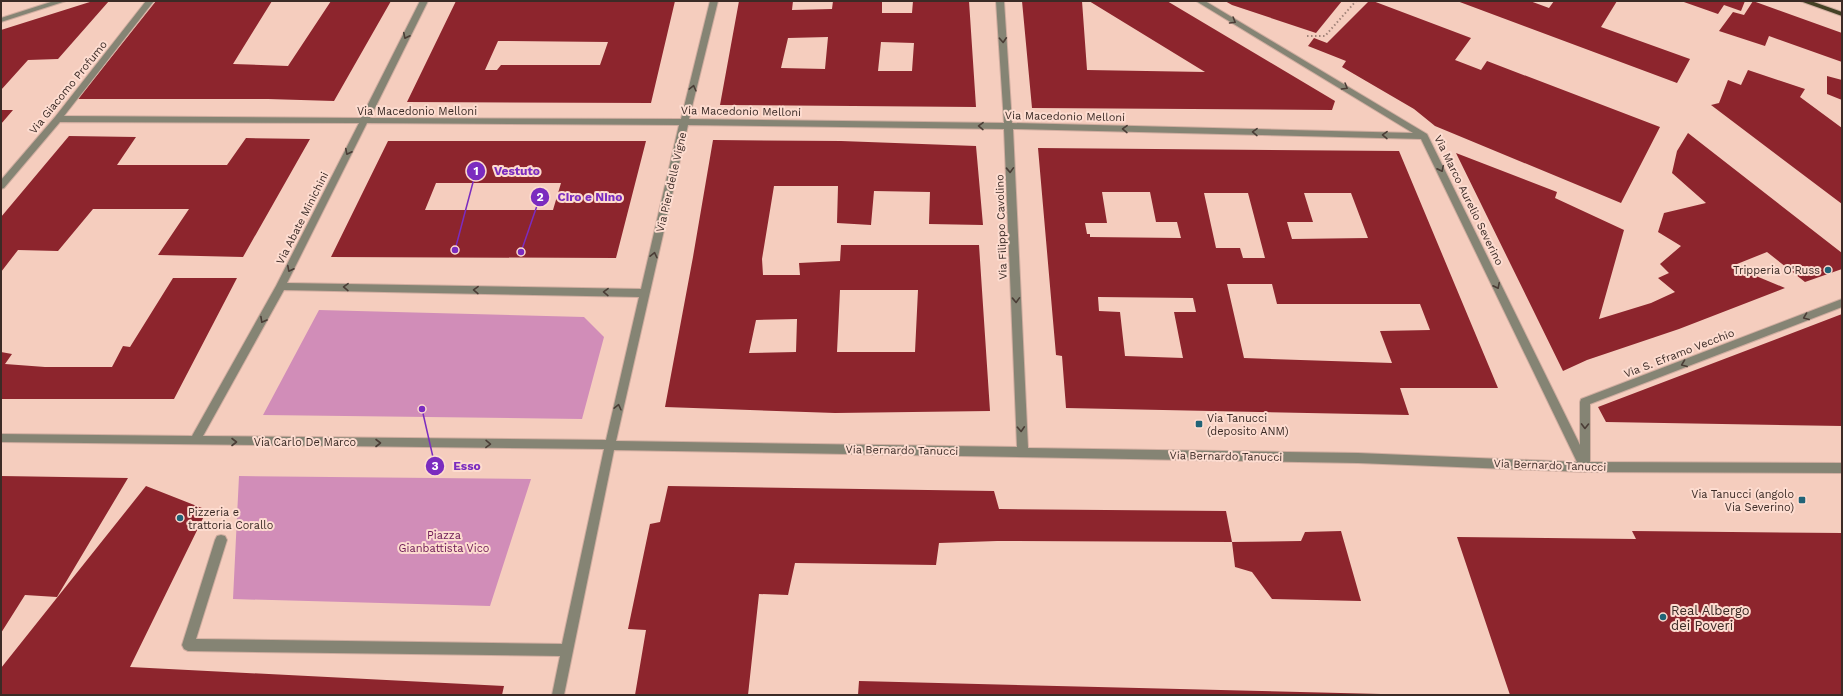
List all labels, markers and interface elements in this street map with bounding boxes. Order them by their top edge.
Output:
one-way arrow [1229,16,1236,23]
one-way arrow [403,32,411,39]
one-way arrow [998,37,1007,43]
street label: Via Giacomo Profumo [27,38,110,137]
one-way arrow [1341,83,1348,90]
one-way arrow [688,85,697,92]
street label: Via Macedonio Melloni [681,104,801,119]
street label: Via Macedonio Melloni [357,105,477,118]
street label: Via Macedonio Melloni [1005,109,1125,124]
one-way arrow [978,122,984,130]
one-way arrow [1122,124,1128,133]
one-way arrow [1252,128,1258,136]
street label: Via Pier delle Vigne [654,131,689,234]
one-way arrow [1382,131,1388,139]
street label: Via Marco Aurelio Severino [1431,133,1506,267]
one-way arrow [345,148,353,156]
callout: Vestuto [466,159,548,183]
text: 1 [473,164,479,178]
text: Vestuto [494,164,540,178]
one-way arrow [1436,165,1443,172]
one-way arrow [1006,167,1015,173]
street label: Via Abate Minichini [274,170,331,267]
street label: Via Filippo Cavolino [993,174,1010,280]
callout: Ciro e Nino [530,185,631,209]
text: 2 [536,190,544,204]
text: Ciro e Nino [558,190,622,204]
one-way arrow [649,252,657,258]
one-way arrow [287,264,295,272]
place label: Tripperia O'Russ [1733,264,1820,277]
marker: Tripperia O'Russ [1823,265,1833,275]
one-way arrow [1492,282,1500,289]
one-way arrow [343,283,349,291]
one-way arrow [473,286,479,294]
one-way arrow [603,288,609,297]
one-way arrow [1012,297,1020,303]
one-way arrow [1802,313,1809,321]
one-way arrow [260,316,267,323]
street label: Via S. Eframo Vecchio [1622,326,1736,381]
one-way arrow [1681,359,1688,367]
one-way arrow [614,404,622,411]
place label: Via Tanucci (deposito ANM) [1207,412,1289,438]
marker: Via Tanucci (deposito ANM) [1194,419,1204,429]
one-way arrow [1581,423,1589,429]
one-way arrow [1017,426,1026,432]
street label: Via Carlo De Marco [254,436,356,449]
one-way arrow [231,437,237,446]
one-way arrow [375,439,381,447]
one-way arrow [485,440,491,448]
street label: Via Bernardo Tanucci [846,443,959,458]
street label: Via Bernardo Tanucci [1170,449,1283,464]
callout: Esso [425,454,488,478]
street label: Via Bernardo Tanucci [1493,457,1607,474]
text: 3 [431,459,439,473]
text: Esso [453,459,481,473]
place label: Via Tanucci (angolo Via Severino) [1691,488,1794,514]
marker: Via Tanucci (angolo Via Severino) [1797,495,1807,505]
place label: Pizzeria e trattoria Corallo [188,506,273,532]
marker: Pizzeria e trattoria Corallo [175,513,185,523]
park label: Piazza Gianbattista Vico [399,529,489,555]
place label: Real Albergo dei Poveri [1671,603,1750,633]
marker: Real Albergo dei Poveri [1658,612,1668,622]

